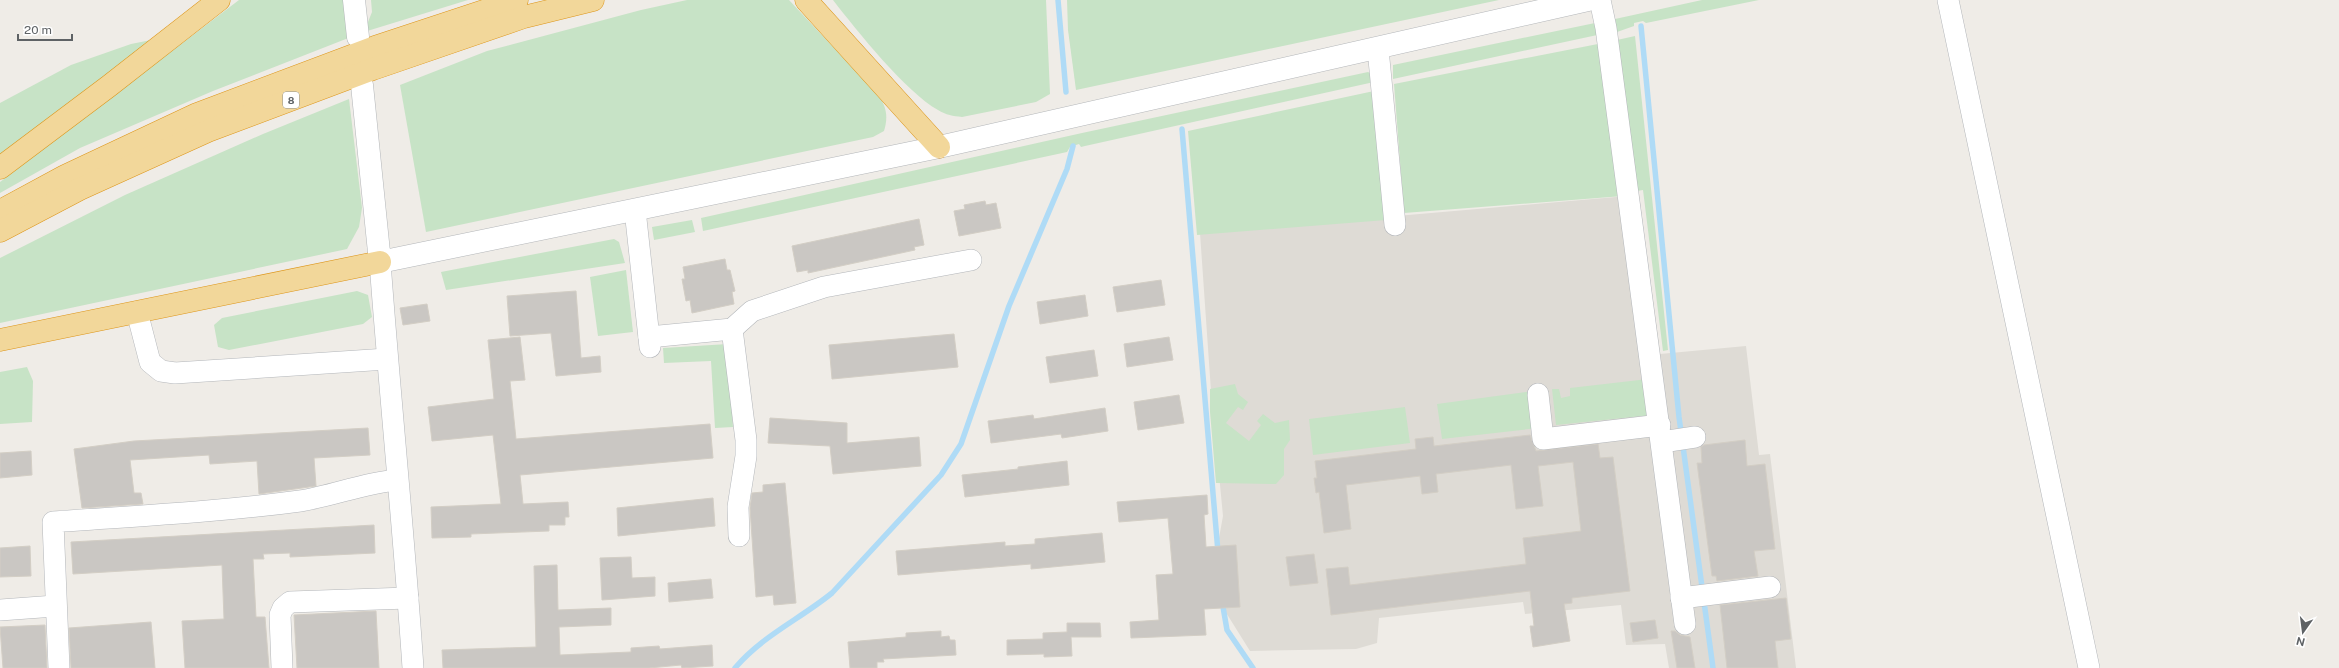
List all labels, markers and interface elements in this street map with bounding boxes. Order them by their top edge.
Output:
scale bar [18,16,72,42]
text: 20 m [24,23,52,37]
road number: 8 [283,92,299,108]
north arrow [2283,612,2323,652]
text: N [2295,635,2306,649]

